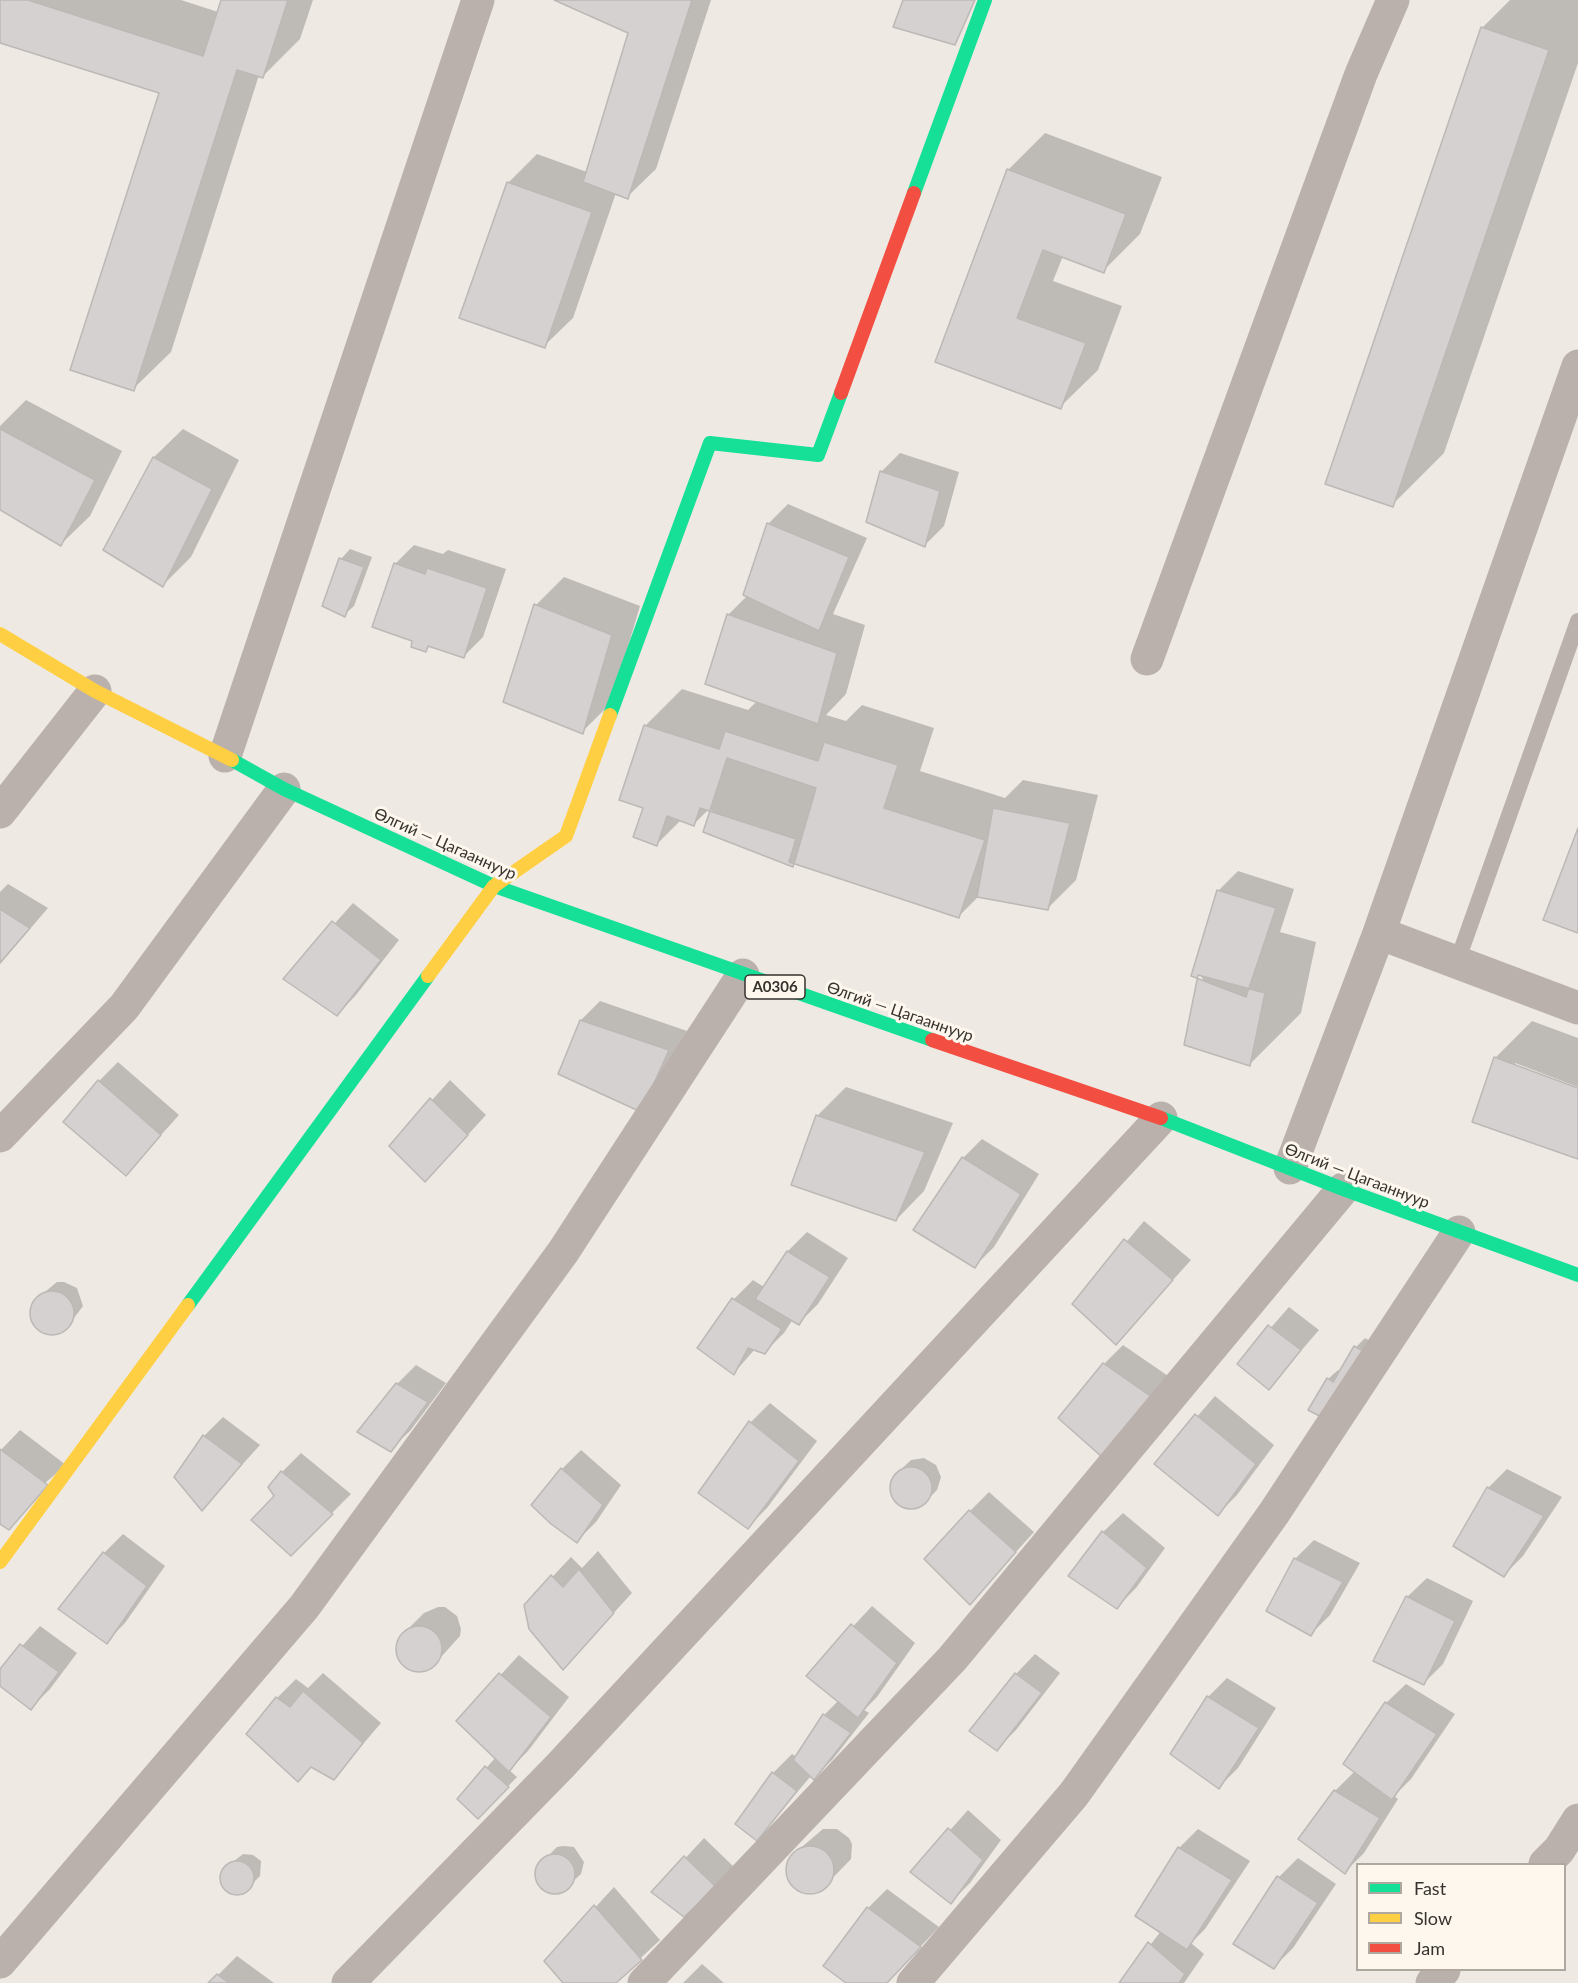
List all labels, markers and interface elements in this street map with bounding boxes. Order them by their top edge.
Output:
street label: Өлгий — Цагааннуур [371,804,519,884]
road number: A0306 [745,975,805,999]
street label: Өлгий — Цагааннуур [824,978,976,1046]
street label: Өлгий — Цагааннуур [1282,1140,1432,1212]
legend [1356,1863,1566,1971]
text: Fast [1414,1877,1446,1899]
text: Slow [1414,1907,1452,1929]
text: Jam [1414,1937,1445,1959]

